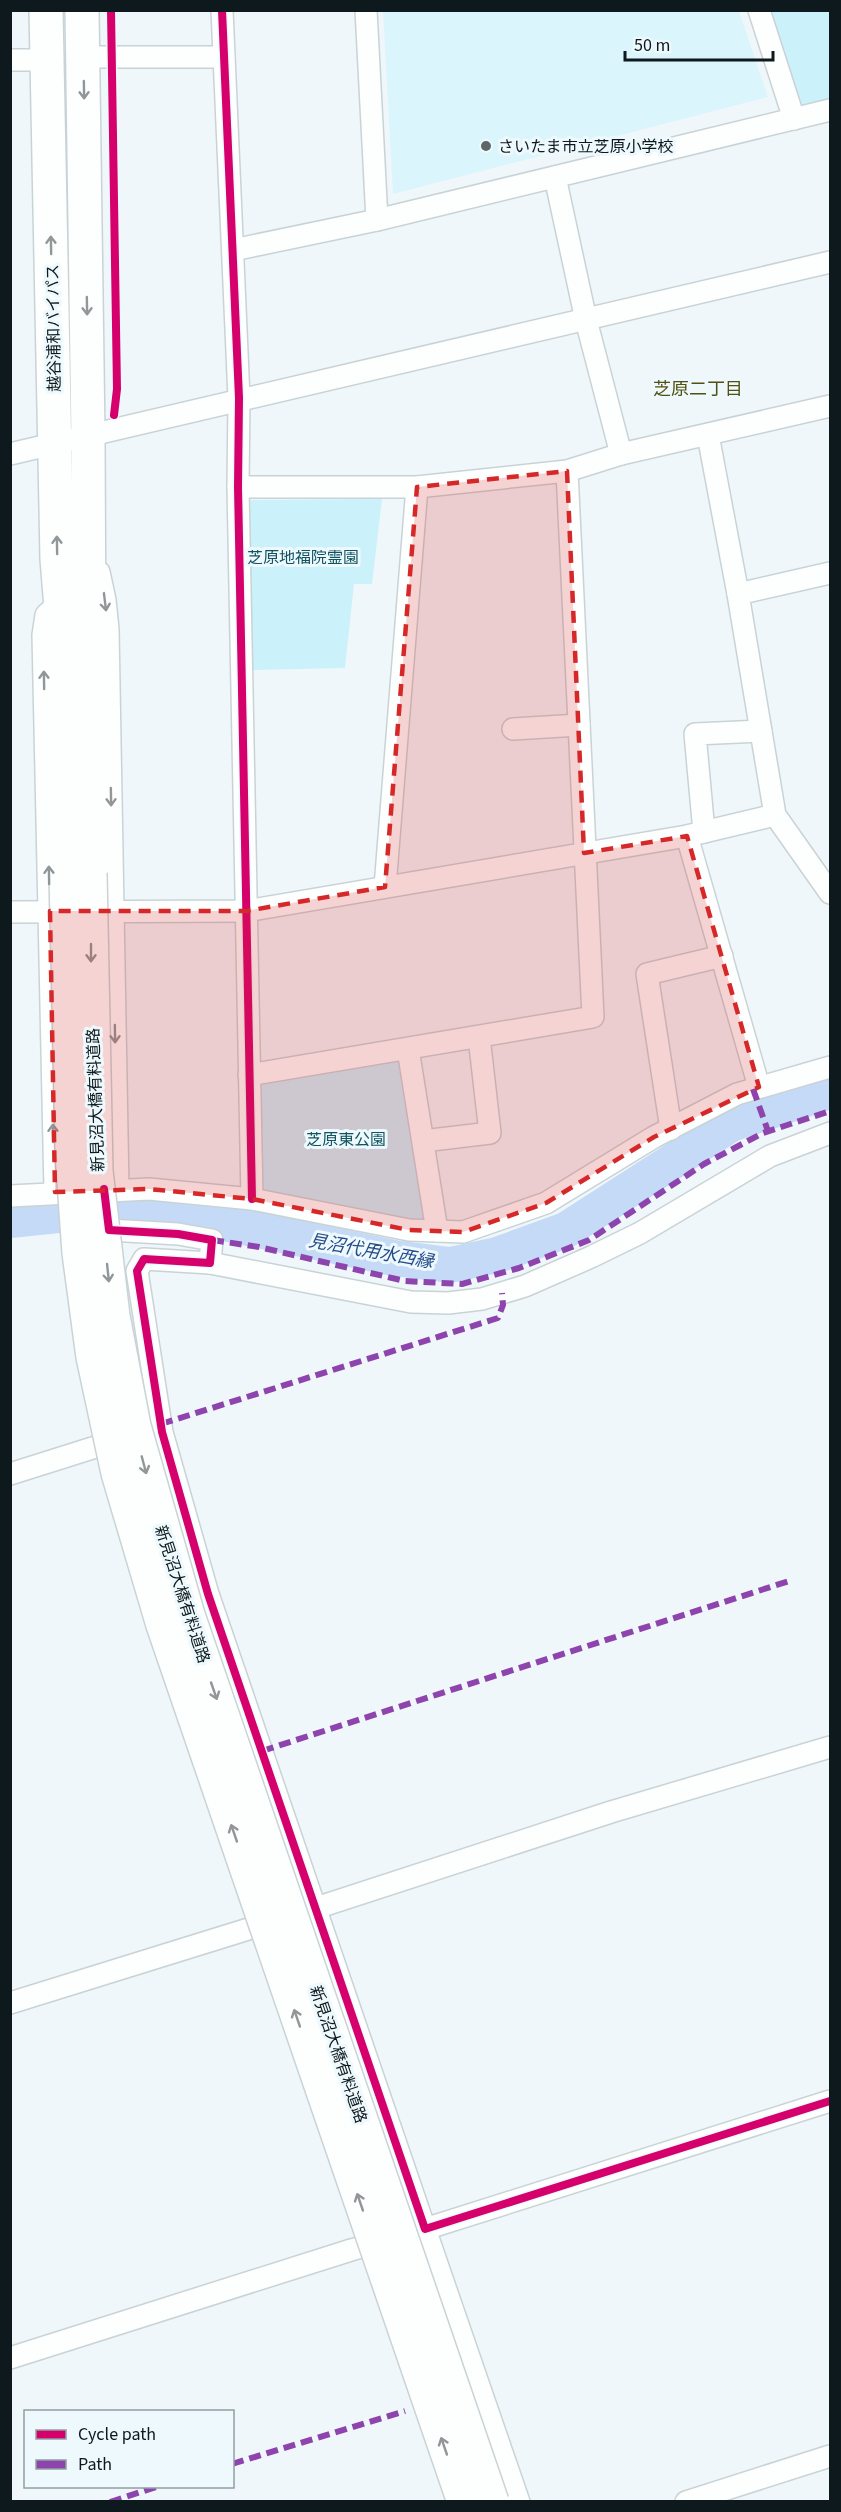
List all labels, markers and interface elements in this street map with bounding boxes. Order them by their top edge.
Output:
scale bar [625,24,774,62]
text: 50 m [634,33,670,58]
one-way arrow [78,79,90,99]
place label: さいたま市立芝原小学校 [498,136,674,158]
marker: さいたま市立芝原小学校 [479,139,493,153]
one-way arrow [45,236,57,256]
street label: 越谷浦和バイパス [42,264,66,392]
one-way arrow [81,295,93,315]
district label: 芝原二丁目 [653,377,743,402]
one-way arrow [51,536,62,556]
park label: 芝原地福院霊園 [247,547,359,569]
one-way arrow [100,592,111,612]
one-way arrow [38,671,49,691]
one-way arrow [105,787,117,807]
one-way arrow [43,866,55,886]
one-way arrow [85,942,97,962]
one-way arrow [109,1024,121,1044]
street label: 新見沼大橋有料道路 [82,1028,110,1172]
one-way arrow [48,1124,59,1144]
park label: 芝原東公園 [306,1129,386,1151]
water label: 見沼代用水西縁 [307,1228,437,1275]
one-way arrow [103,1263,114,1283]
one-way arrow [139,1455,151,1474]
street label: 新見沼大橋有料道路 [149,1522,215,1666]
one-way arrow [210,1681,221,1700]
one-way arrow [228,1824,239,1843]
street label: 新見沼大橋有料道路 [304,1983,372,2126]
one-way arrow [290,2009,301,2028]
one-way arrow [354,2193,365,2212]
legend [24,2410,234,2488]
text: Cycle path [78,2422,156,2447]
one-way arrow [438,2437,449,2456]
text: Path [78,2452,112,2477]

